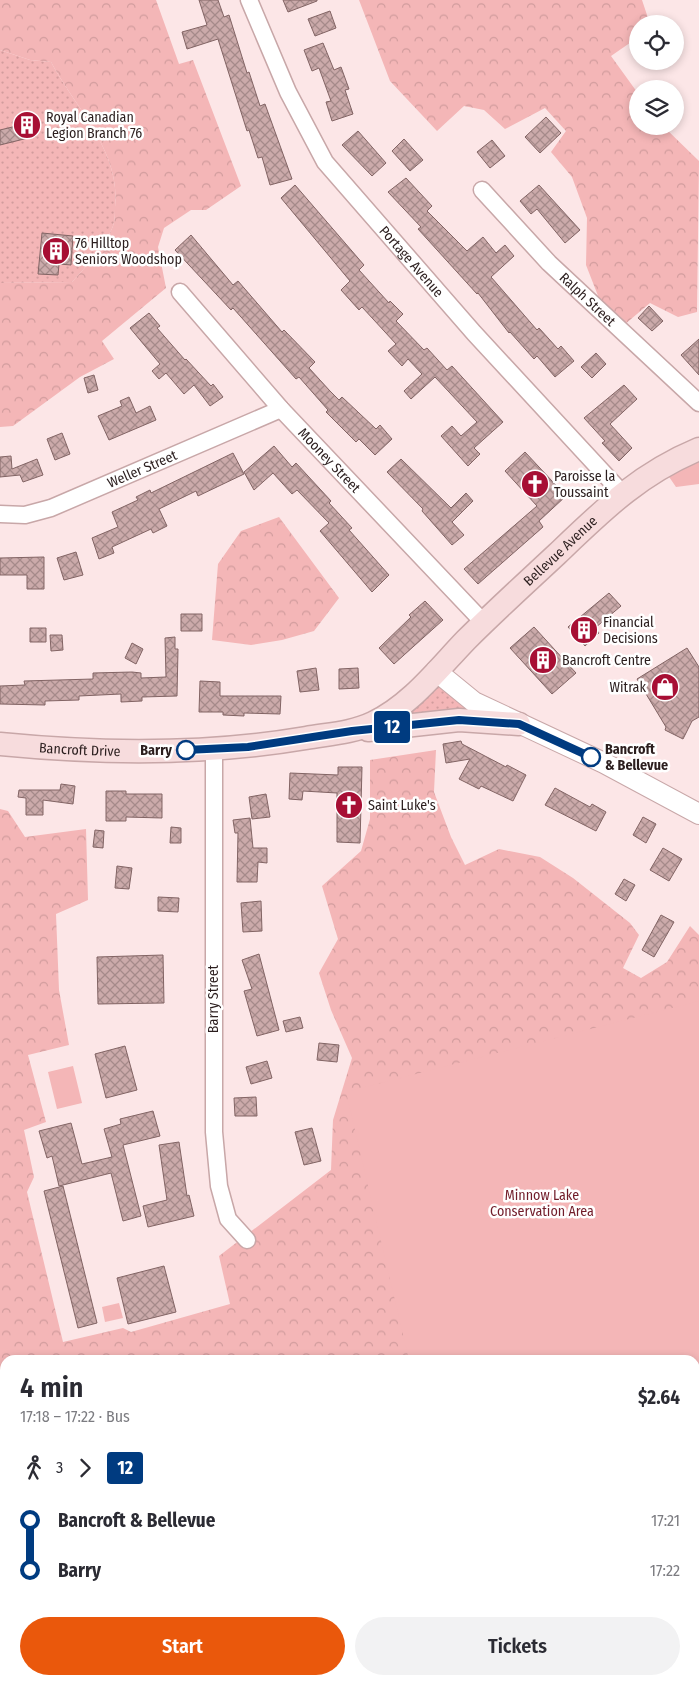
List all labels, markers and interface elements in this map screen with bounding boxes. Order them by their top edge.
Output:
map controls [629,15,684,135]
button: locate [629,15,684,70]
button: layers [629,80,684,135]
place label: Royal Canadian Legion Branch 76 [46,109,142,142]
building icon: Royal Canadian Legion Branch 76 [12,110,42,140]
street label: Portage Avenue [376,223,447,301]
place label: 76 Hilltop Seniors Woodshop [75,235,182,268]
building icon: 76 Hilltop Seniors Woodshop [41,236,71,266]
street label: Ralph Street [556,269,619,330]
street label: Mooney Street [294,424,364,497]
street label: Weller Street [105,447,180,492]
place label: Paroisse la Toussaint [554,468,615,501]
church icon: Paroisse la Toussaint [520,469,550,499]
street label: Bellevue Avenue [520,512,601,590]
place label: Financial Decisions [603,614,658,647]
building icon: Financial Decisions [569,615,599,645]
building icon: Bancroft Centre [528,645,558,675]
place label: Bancroft Centre [562,652,651,669]
shop icon: Witrak [650,672,680,702]
place label: Witrak [610,679,646,696]
line badge: 12 [370,711,414,743]
text: 12 [384,716,400,738]
street label: Bancroft Drive [38,739,121,760]
marker: Barry [176,740,196,760]
place label: Bancroft & Bellevue [605,741,668,774]
place label: Barry [140,742,172,759]
marker: Bancroft & Bellevue [581,747,601,767]
church icon: Saint Luke's [334,790,364,820]
place label: Saint Luke's [368,797,436,814]
street label: Barry Street [205,964,222,1033]
park label: Minnow Lake Conservation Area [490,1187,594,1220]
text: 4 min [20,1371,84,1404]
text: $2.64 [638,1386,680,1409]
text: 17:18 – 17:22 · Bus [20,1407,130,1426]
icon: walk [20,1454,48,1482]
icon: forward [71,1454,99,1482]
text: 12 [117,1457,133,1479]
text: 3 [56,1458,63,1477]
text: Bancroft & Bellevue [58,1509,215,1532]
text: 17:21 [651,1511,680,1530]
text: Barry [58,1559,101,1582]
text: 17:22 [650,1561,680,1580]
button: Start [20,1617,345,1675]
button: Tickets [355,1617,680,1675]

